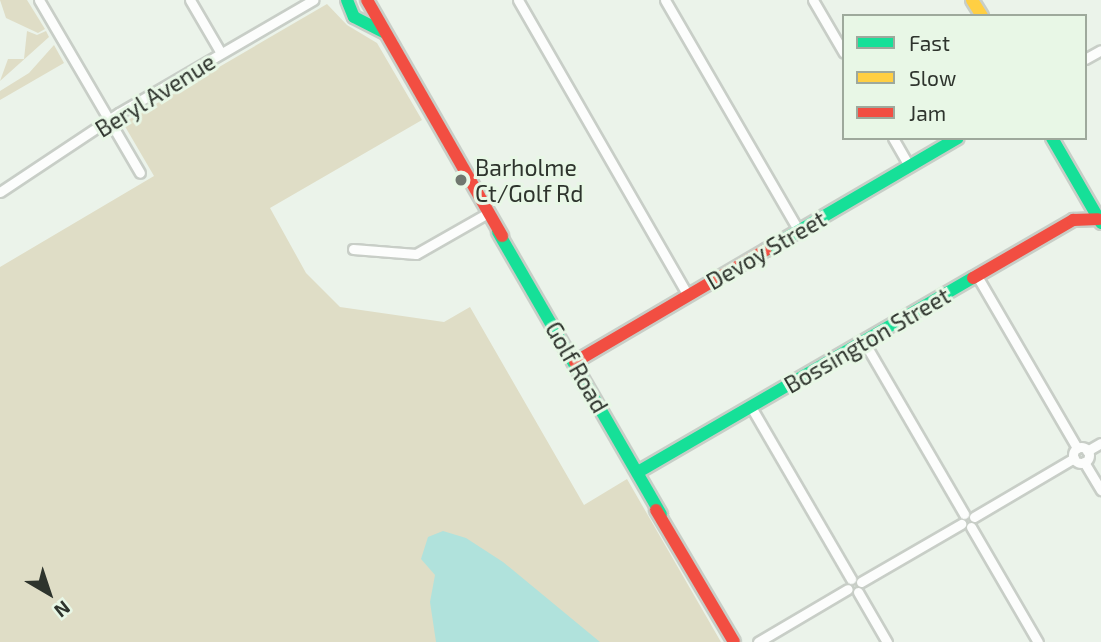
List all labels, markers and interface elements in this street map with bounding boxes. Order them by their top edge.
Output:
legend [842,14,1087,140]
text: Fast [909,30,950,55]
street label: Beryl Avenue [90,47,220,143]
text: Slow [909,65,956,90]
text: Jam [909,100,946,125]
place label: Barholme Ct/Golf Rd [475,153,584,207]
marker: Barholme Ct/Golf Rd [453,172,469,188]
street label: Devoy Street [701,205,831,295]
street label: Bossington Street [779,281,955,399]
street label: Golf Road [540,316,614,418]
north arrow [14,558,84,628]
text: N [50,596,75,623]

